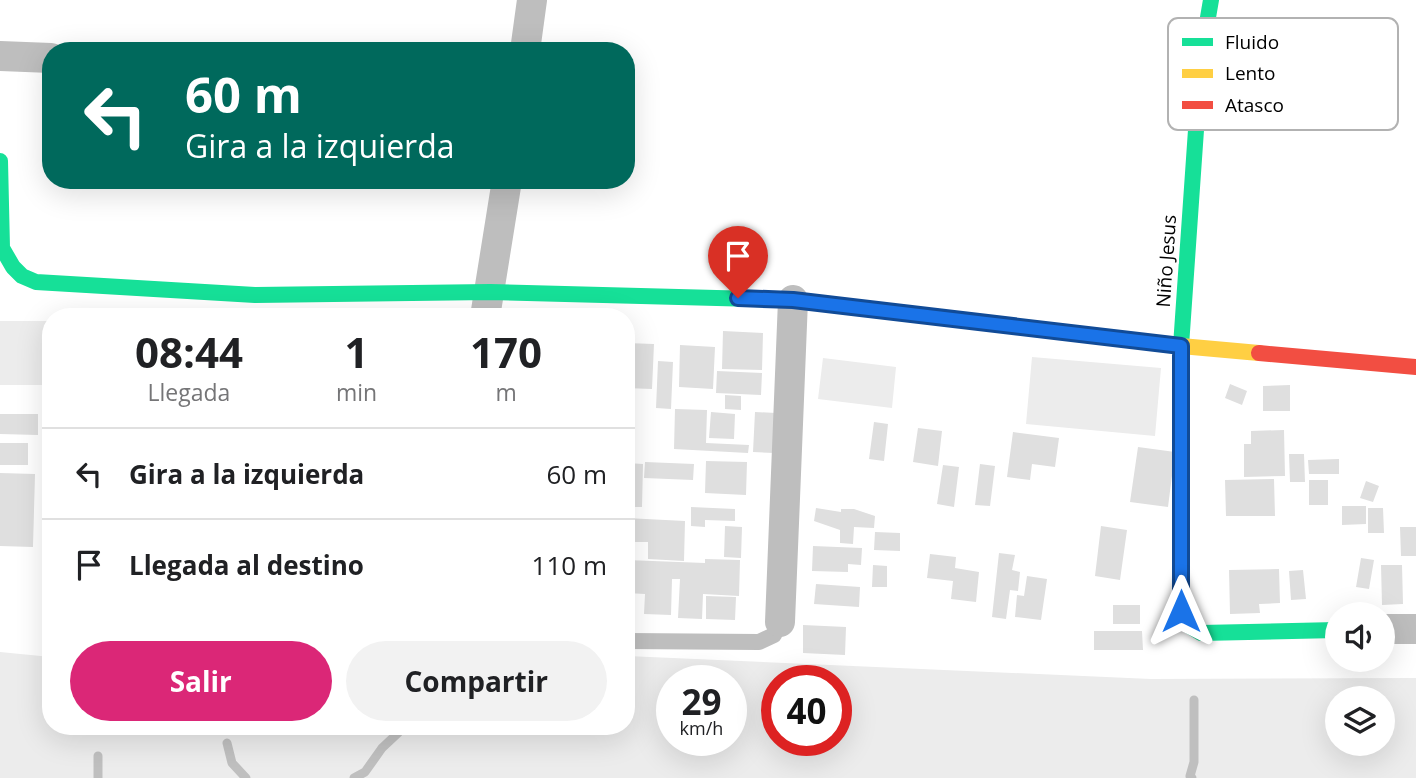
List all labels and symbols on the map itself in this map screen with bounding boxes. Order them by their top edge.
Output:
legend [1168,18,1398,130]
text: Fluido [1225,29,1279,55]
text: Lento [1225,60,1275,86]
text: Atasco [1225,92,1284,118]
street label: Niño Jesus [1150,214,1182,308]
pin [708,226,768,298]
position arrow [1144,574,1218,648]
speed limit sign: 40 [761,665,852,756]

